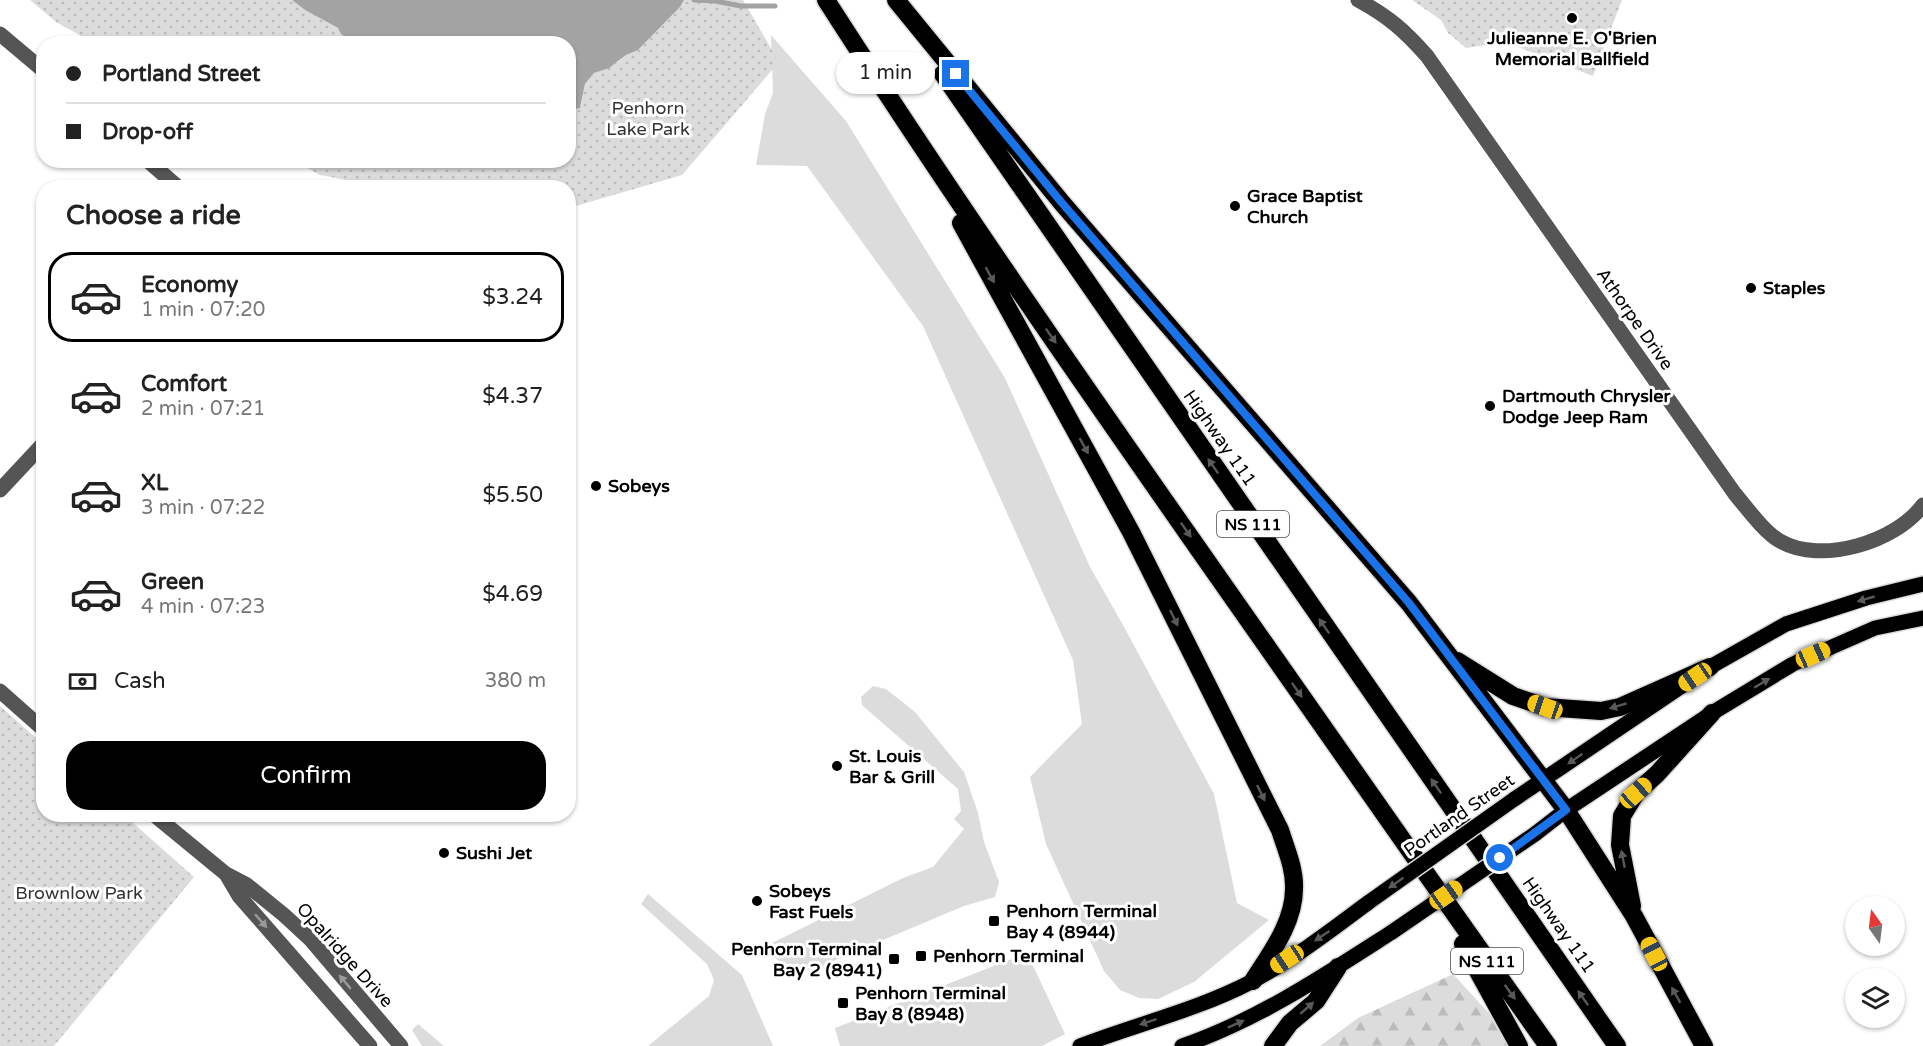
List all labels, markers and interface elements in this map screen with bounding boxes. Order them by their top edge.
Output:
marker: Julieanne E. O'Brien Memorial Ballfield [1565,11,1579,25]
place label: Julieanne E. O'Brien Memorial Ballfield [1486,27,1657,70]
callout: 1 min [836,53,935,95]
route end [942,60,969,87]
text: Portland Street [102,61,260,87]
text: 1 min [859,61,912,85]
park label: Penhorn Lake Park [606,97,690,140]
text: Drop-off [102,119,193,145]
place label: Grace Baptist Church [1247,185,1363,228]
text: Choose a ride [66,199,241,232]
marker: Grace Baptist Church [1228,199,1242,213]
street label: Athorpe Drive [1592,264,1678,374]
one-way arrow [985,267,995,284]
icon: car [69,270,123,324]
text: Economy [141,272,238,298]
place label: Staples [1763,277,1826,299]
marker: Staples [1744,281,1758,295]
text: $3.24 [482,284,543,310]
text: 1 min · 07:20 [141,298,265,322]
one-way arrow [1045,327,1057,343]
icon: car [69,369,123,423]
text: Comfort [141,371,227,397]
text: $4.37 [482,383,543,409]
place label: Dartmouth Chrysler Dodge Jeep Ram [1502,385,1672,428]
street label: Highway 111 [1179,386,1261,490]
text: 2 min · 07:21 [141,397,265,421]
marker: Dartmouth Chrysler Dodge Jeep Ram [1483,399,1497,413]
one-way arrow [1079,437,1089,454]
one-way arrow [1208,458,1219,474]
icon: car [69,468,123,522]
text: XL [141,470,168,496]
place label: Sobeys [608,475,670,497]
marker: Sobeys [589,479,603,493]
text: $5.50 [482,482,543,508]
text: 3 min · 07:22 [141,496,265,520]
road number: NS 111 [1217,511,1289,537]
one-way arrow [1180,522,1192,538]
icon: car [69,567,123,621]
text: Green [141,569,204,595]
text: $4.69 [482,581,543,607]
text: 4 min · 07:23 [141,595,265,619]
one-way arrow [1857,595,1875,604]
one-way arrow [1170,610,1179,627]
one-way arrow [1318,619,1330,635]
car [1793,639,1833,671]
car [1675,659,1715,695]
icon: cash [66,665,99,698]
text: Cash [114,668,166,694]
text: 380 m [485,669,546,693]
one-way arrow [1754,677,1770,688]
one-way arrow [1291,682,1303,698]
car [1525,693,1565,721]
one-way arrow [1609,702,1627,711]
button: Confirm [66,741,546,810]
place label: St. Louis Bar & Grill [849,745,935,788]
one-way arrow [1567,753,1583,764]
marker: St. Louis Bar & Grill [830,759,844,773]
street label: Portland Street [1400,769,1518,861]
car [1617,774,1655,812]
one-way arrow [1431,778,1442,794]
one-way arrow [1256,784,1266,801]
place label: Sushi Jet [456,842,532,864]
route start [1486,844,1513,871]
marker: Sushi Jet [437,846,451,860]
one-way arrow [1618,849,1627,868]
street label: Highway 111 [1518,873,1600,977]
one-way arrow [1389,877,1405,889]
car [1426,877,1466,913]
place label: Sobeys Fast Fuels [769,880,854,923]
park label: Brownlow Park [15,882,143,904]
marker: Sobeys Fast Fuels [750,894,764,908]
north arrow [1845,896,1905,956]
map controls [1845,896,1905,1028]
street label: Opalridge Drive [292,898,398,1012]
place label: Penhorn Terminal Bay 4 (8944) [1006,900,1157,943]
one-way arrow [254,913,267,928]
marker: Penhorn Terminal Bay 4 (8944) [987,914,1001,928]
one-way arrow [1313,931,1330,942]
car [1638,934,1670,974]
place label: Penhorn Terminal Bay 2 (8941) [731,938,882,981]
car [1267,942,1307,976]
place label: Penhorn Terminal [933,945,1084,967]
road number: NS 111 [1451,948,1523,974]
marker: Penhorn Terminal [914,949,928,963]
marker: Penhorn Terminal Bay 2 (8941) [887,952,901,966]
button: layers [1845,968,1905,1028]
one-way arrow [339,975,352,990]
place label: Penhorn Terminal Bay 8 (8948) [855,982,1006,1025]
one-way arrow [1503,984,1515,999]
one-way arrow [1671,986,1681,1003]
one-way arrow [1577,990,1589,1006]
marker: Penhorn Terminal Bay 8 (8948) [836,996,850,1010]
one-way arrow [1299,1002,1314,1015]
one-way arrow [1139,1018,1157,1027]
one-way arrow [1228,1020,1245,1029]

